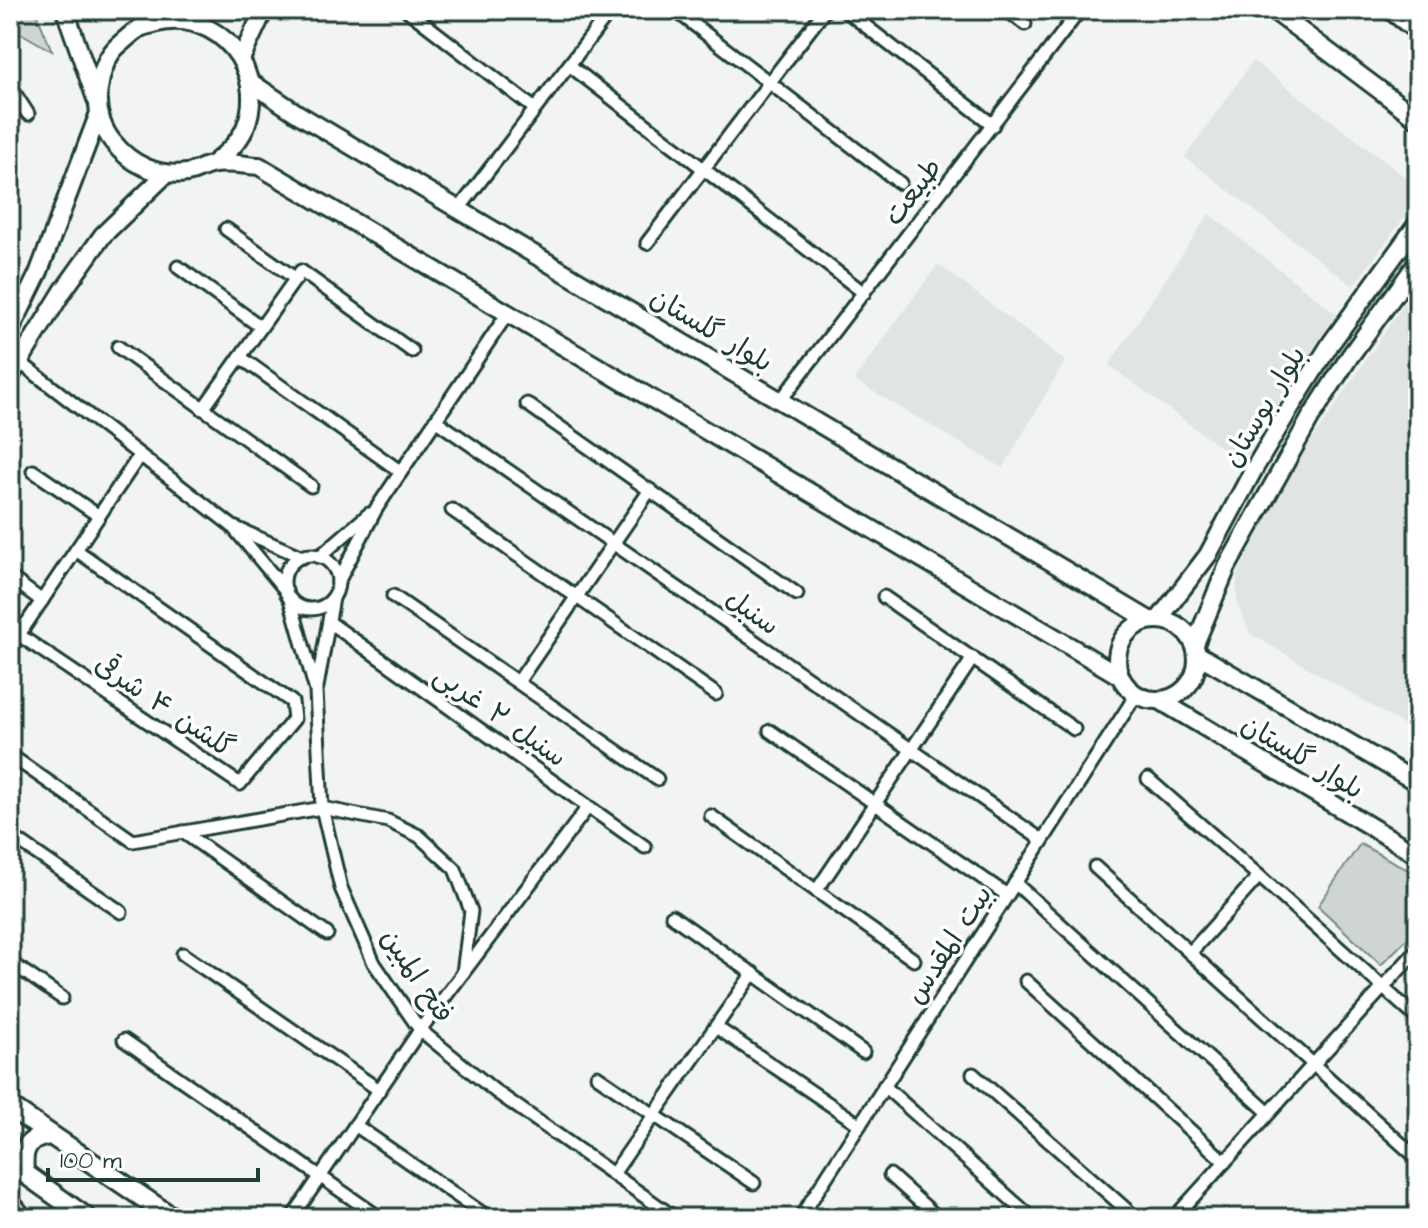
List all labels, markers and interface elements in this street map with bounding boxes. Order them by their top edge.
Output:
street label: طبیعت [875,150,952,234]
street label: بلوار گلستان [643,278,780,382]
street label: بلوار بوستان [1213,339,1316,475]
street label: سنبل [717,580,787,645]
street label: گلشن ۴ شرقی [86,645,242,767]
street label: سنبل ۲ غربی [426,656,575,777]
street label: بلوار گلستان [1234,705,1371,809]
street label: بیت المقدس [896,878,1002,1012]
street label: فتح المبین [371,921,463,1031]
scale bar [48,1132,258,1182]
text: 100 m [60,1144,122,1178]

